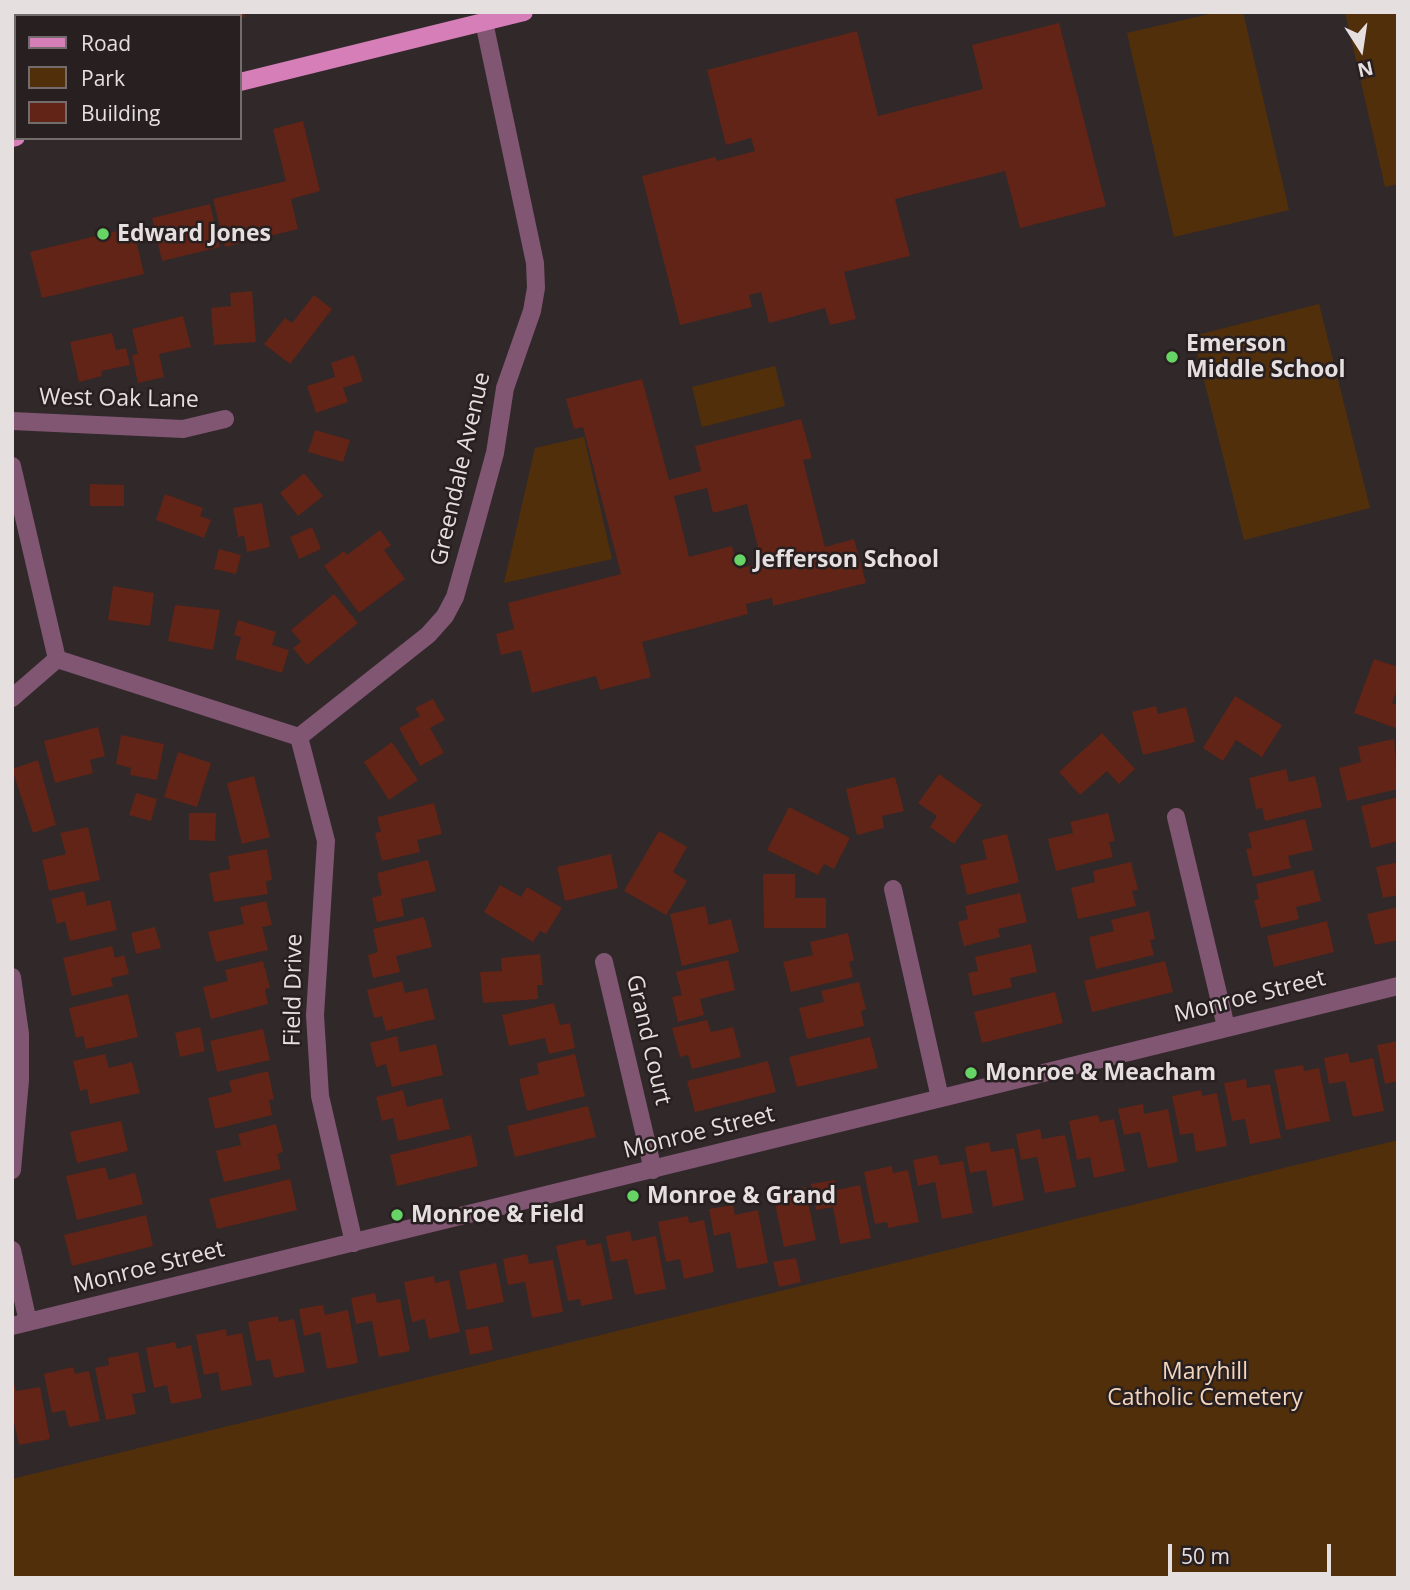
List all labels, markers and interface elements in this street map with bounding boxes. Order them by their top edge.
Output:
legend [14,14,242,140]
north arrow [1326,14,1396,84]
text: Road [81,29,131,57]
text: N [1355,55,1376,84]
text: Park [81,64,125,92]
text: Building [81,99,160,127]
place label: Edward Jones [117,220,271,248]
marker: Edward Jones [95,226,111,242]
place label: Emerson Middle School [1186,330,1346,384]
marker: Emerson Middle School [1164,349,1180,365]
street label: Greendale Avenue [425,370,497,568]
street label: West Oak Lane [39,384,199,414]
place label: Jefferson School [754,546,939,574]
marker: Jefferson School [732,552,748,568]
street label: Field Drive [279,933,309,1047]
street label: Monroe Street [1171,965,1329,1029]
street label: Grand Court [620,972,676,1108]
place label: Monroe & Meacham [985,1059,1216,1087]
marker: Monroe & Meacham [963,1065,979,1081]
street label: Monroe Street [620,1101,778,1165]
place label: Monroe & Grand [647,1182,836,1210]
marker: Monroe & Grand [625,1188,641,1204]
place label: Monroe & Field [411,1201,584,1229]
marker: Monroe & Field [389,1207,405,1223]
street label: Monroe Street [70,1236,228,1300]
park label: Maryhill Catholic Cemetery [1107,1358,1303,1412]
scale bar [1172,1530,1335,1574]
text: 50 m [1181,1542,1230,1570]

